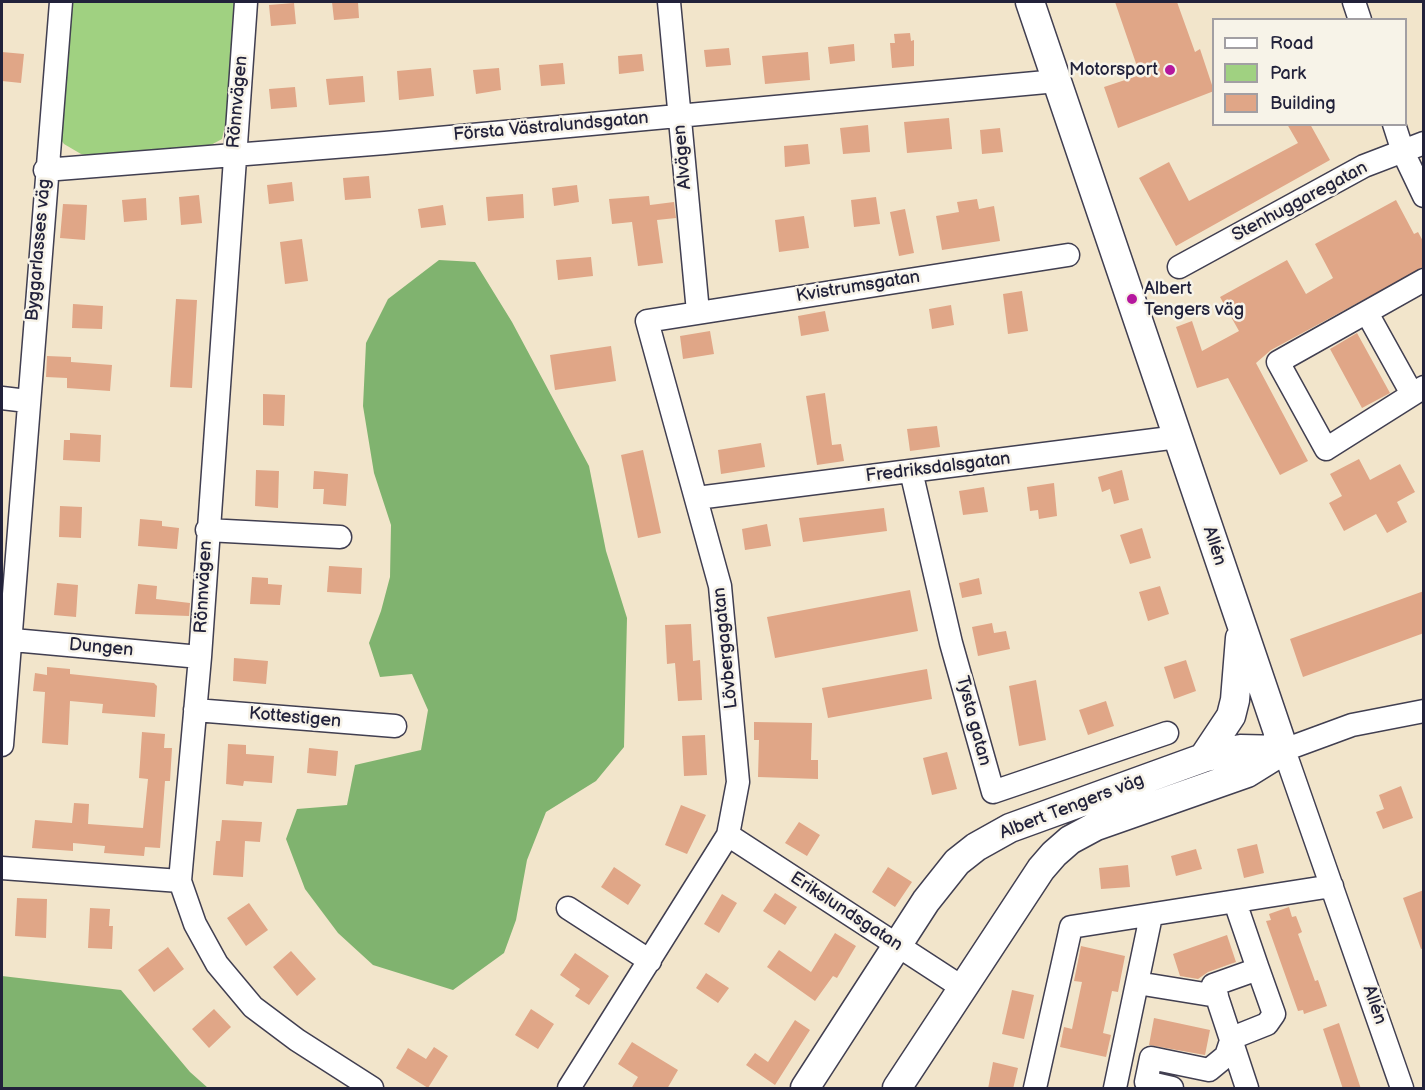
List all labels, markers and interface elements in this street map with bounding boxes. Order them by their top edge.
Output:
legend [1212,18,1407,126]
text: Road [1270,33,1314,54]
street label: Rönnvägen [223,55,253,149]
place label: Motorsport [1069,59,1158,81]
marker: Motorsport [1163,63,1177,77]
text: Park [1270,63,1306,84]
text: Building [1270,93,1336,114]
street label: Första Västralundsgatan [453,108,649,146]
street label: Alvägen [669,124,697,190]
street label: Stenhuggaregatan [1229,157,1371,247]
street label: Byggarlasses väg [22,178,56,322]
street label: Kvistrumsgatan [795,267,921,307]
place label: Albert Tengers väg [1144,278,1244,320]
marker: Albert Tengers väg [1125,292,1139,306]
street label: Fredriksdalsgatan [864,448,1012,488]
street label: Allén [1198,524,1230,568]
street label: Rönnvägen [191,540,217,634]
street label: Lövbergagatan [709,586,743,710]
street label: Dungen [68,634,134,662]
street label: Tysta gatan [951,674,995,768]
street label: Kottestigen [248,703,342,733]
street label: Albert Tengers väg [997,769,1147,845]
street label: Erikslundsgatan [786,868,906,956]
street label: Allén [1357,983,1391,1027]

